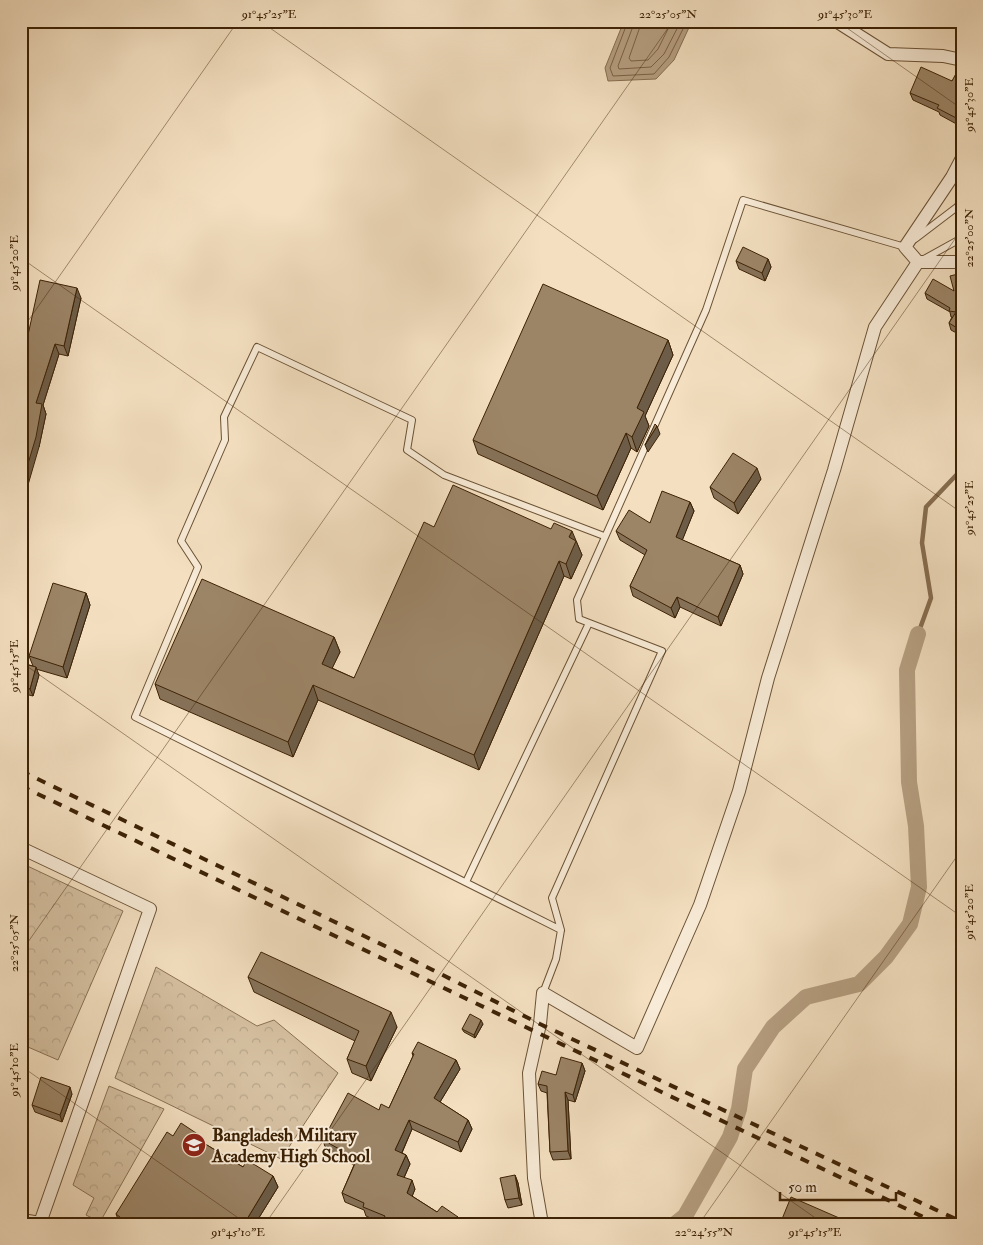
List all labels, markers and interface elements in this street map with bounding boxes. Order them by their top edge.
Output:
text: 91°45'25"E [241,7,297,22]
text: 22°25'05"N [639,7,697,22]
text: 91°45'30"E [817,7,872,22]
text: 91°45'30"E [962,78,977,133]
text: 22°25'00"N [962,208,977,268]
text: 91°45'20"E [7,235,22,292]
text: 91°45'25"E [962,480,977,536]
text: 91°45'15"E [7,639,22,693]
text: 91°45'20"E [962,884,977,941]
text: 22°25'05"N [7,914,22,972]
text: 91°45'10"E [7,1043,22,1098]
place label: Bangladesh Military Academy High School [211,1124,370,1168]
school or university icon: Bangladesh Military Academy High School [181,1132,207,1158]
scale bar [780,1170,897,1202]
text: 50 m [788,1178,817,1197]
text: 91°45'10"E [210,1225,265,1240]
text: 22°24'55"N [675,1225,734,1240]
text: 91°45'15"E [788,1225,842,1240]

